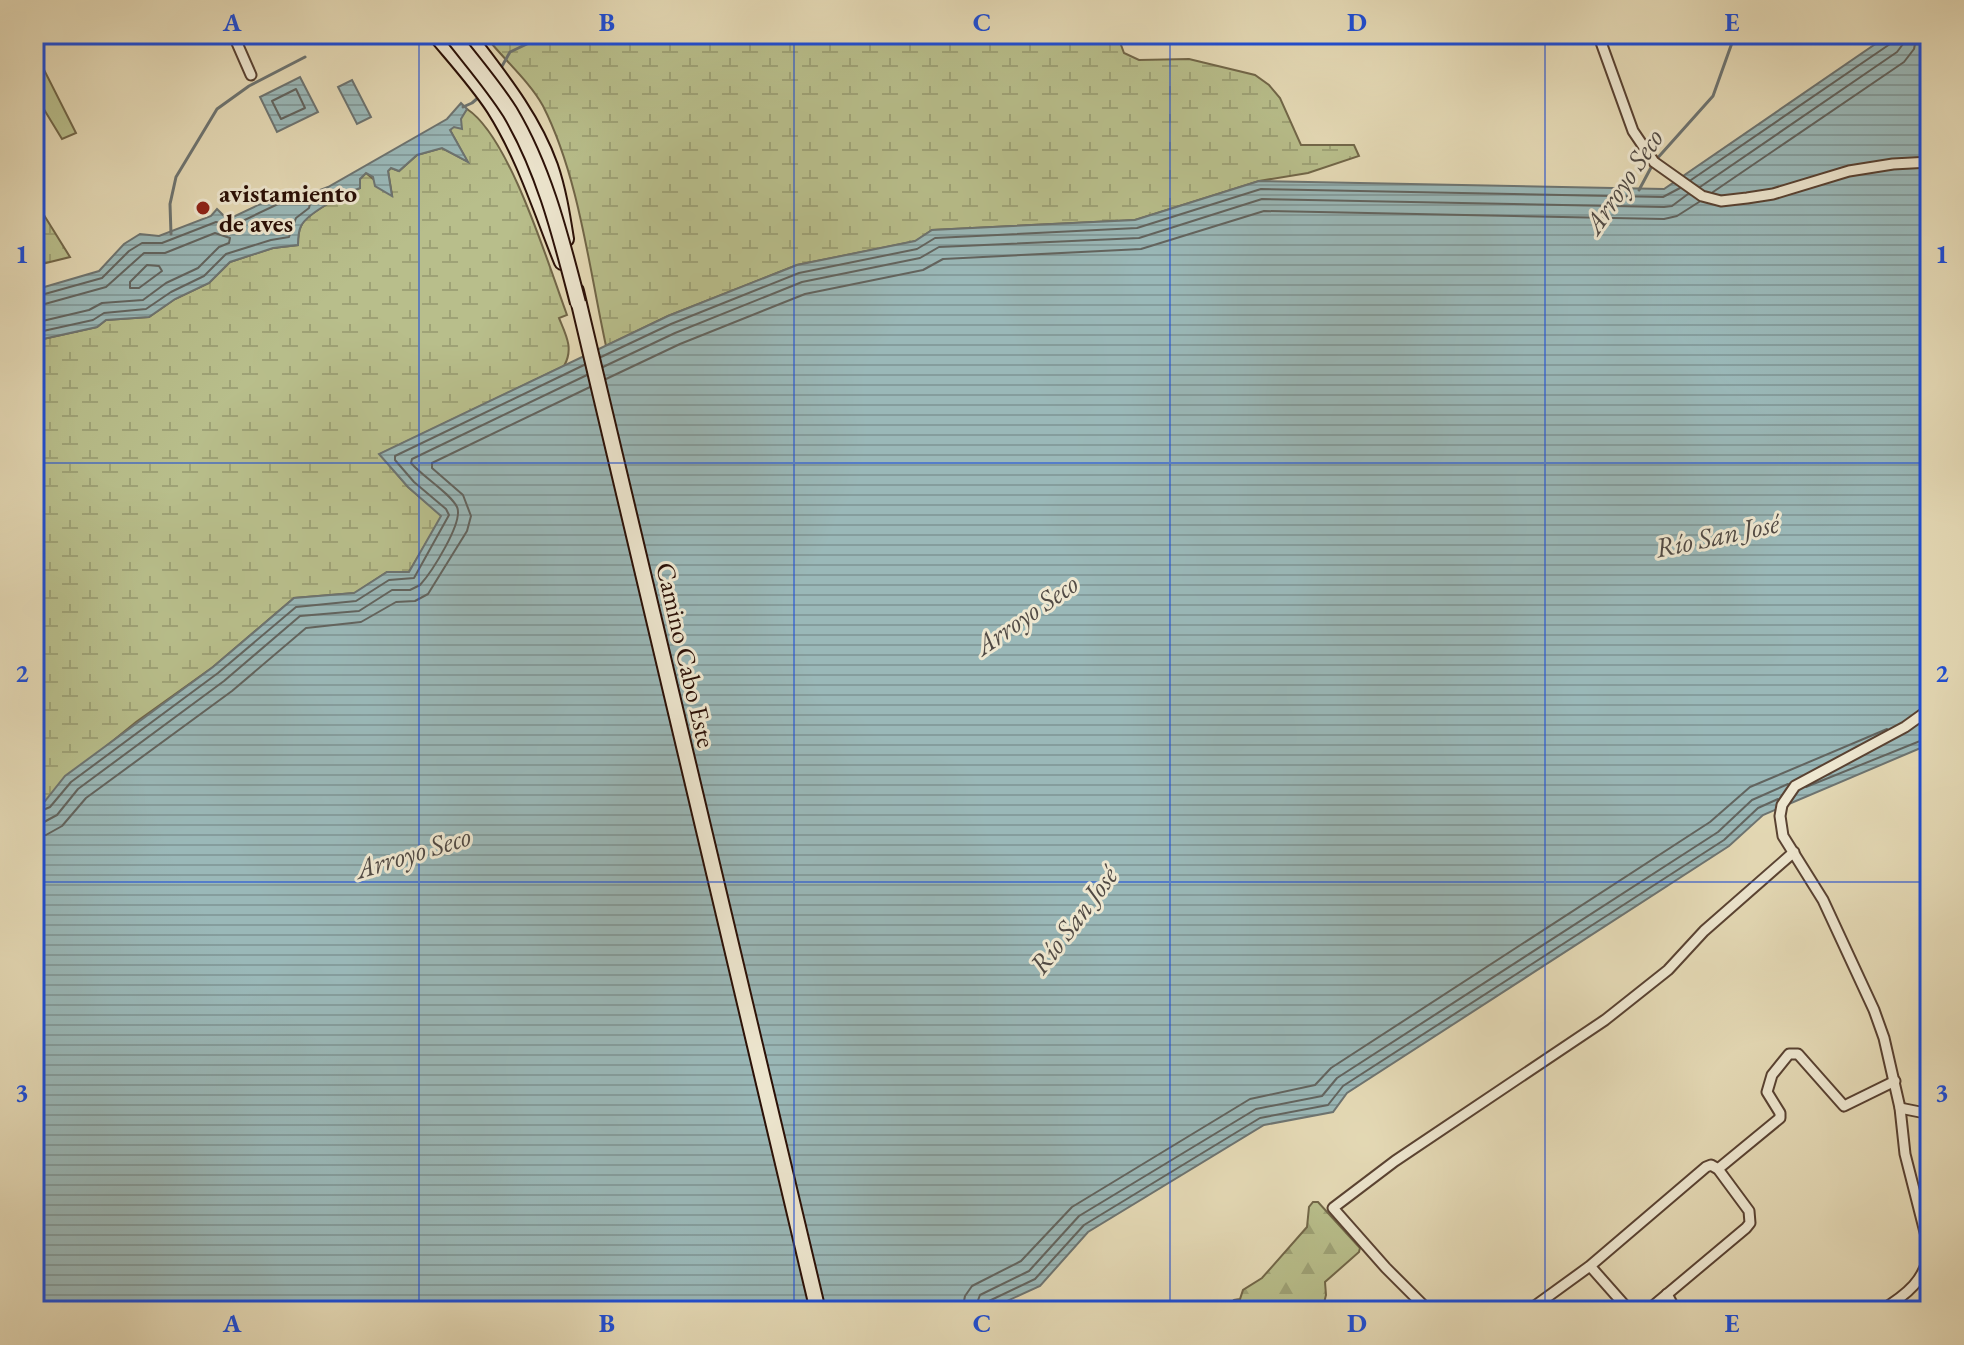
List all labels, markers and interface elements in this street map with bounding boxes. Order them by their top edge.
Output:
text: A [222,5,242,39]
text: B [599,5,615,39]
text: C [973,5,991,39]
text: D [1347,5,1367,39]
text: E [1725,5,1740,39]
water label: Arroyo Seco [1574,121,1671,242]
place label: avistamiento de aves [219,176,357,240]
marker: avistamiento de aves [194,199,212,217]
text: 1 [15,237,29,271]
text: 1 [1935,237,1949,271]
water label: Río San José [1652,504,1785,566]
street label: Camino Cabo Este [648,559,724,751]
water label: Arroyo Seco [965,565,1085,664]
text: 2 [15,656,29,690]
text: 2 [1935,656,1949,690]
water label: Arroyo Seco [349,817,475,887]
water label: Río San José [1021,857,1127,981]
text: 3 [15,1075,29,1109]
text: 3 [1935,1075,1949,1109]
text: A [222,1306,242,1340]
text: B [599,1306,615,1340]
text: C [973,1306,991,1340]
text: D [1347,1306,1367,1340]
text: E [1725,1306,1740,1340]

